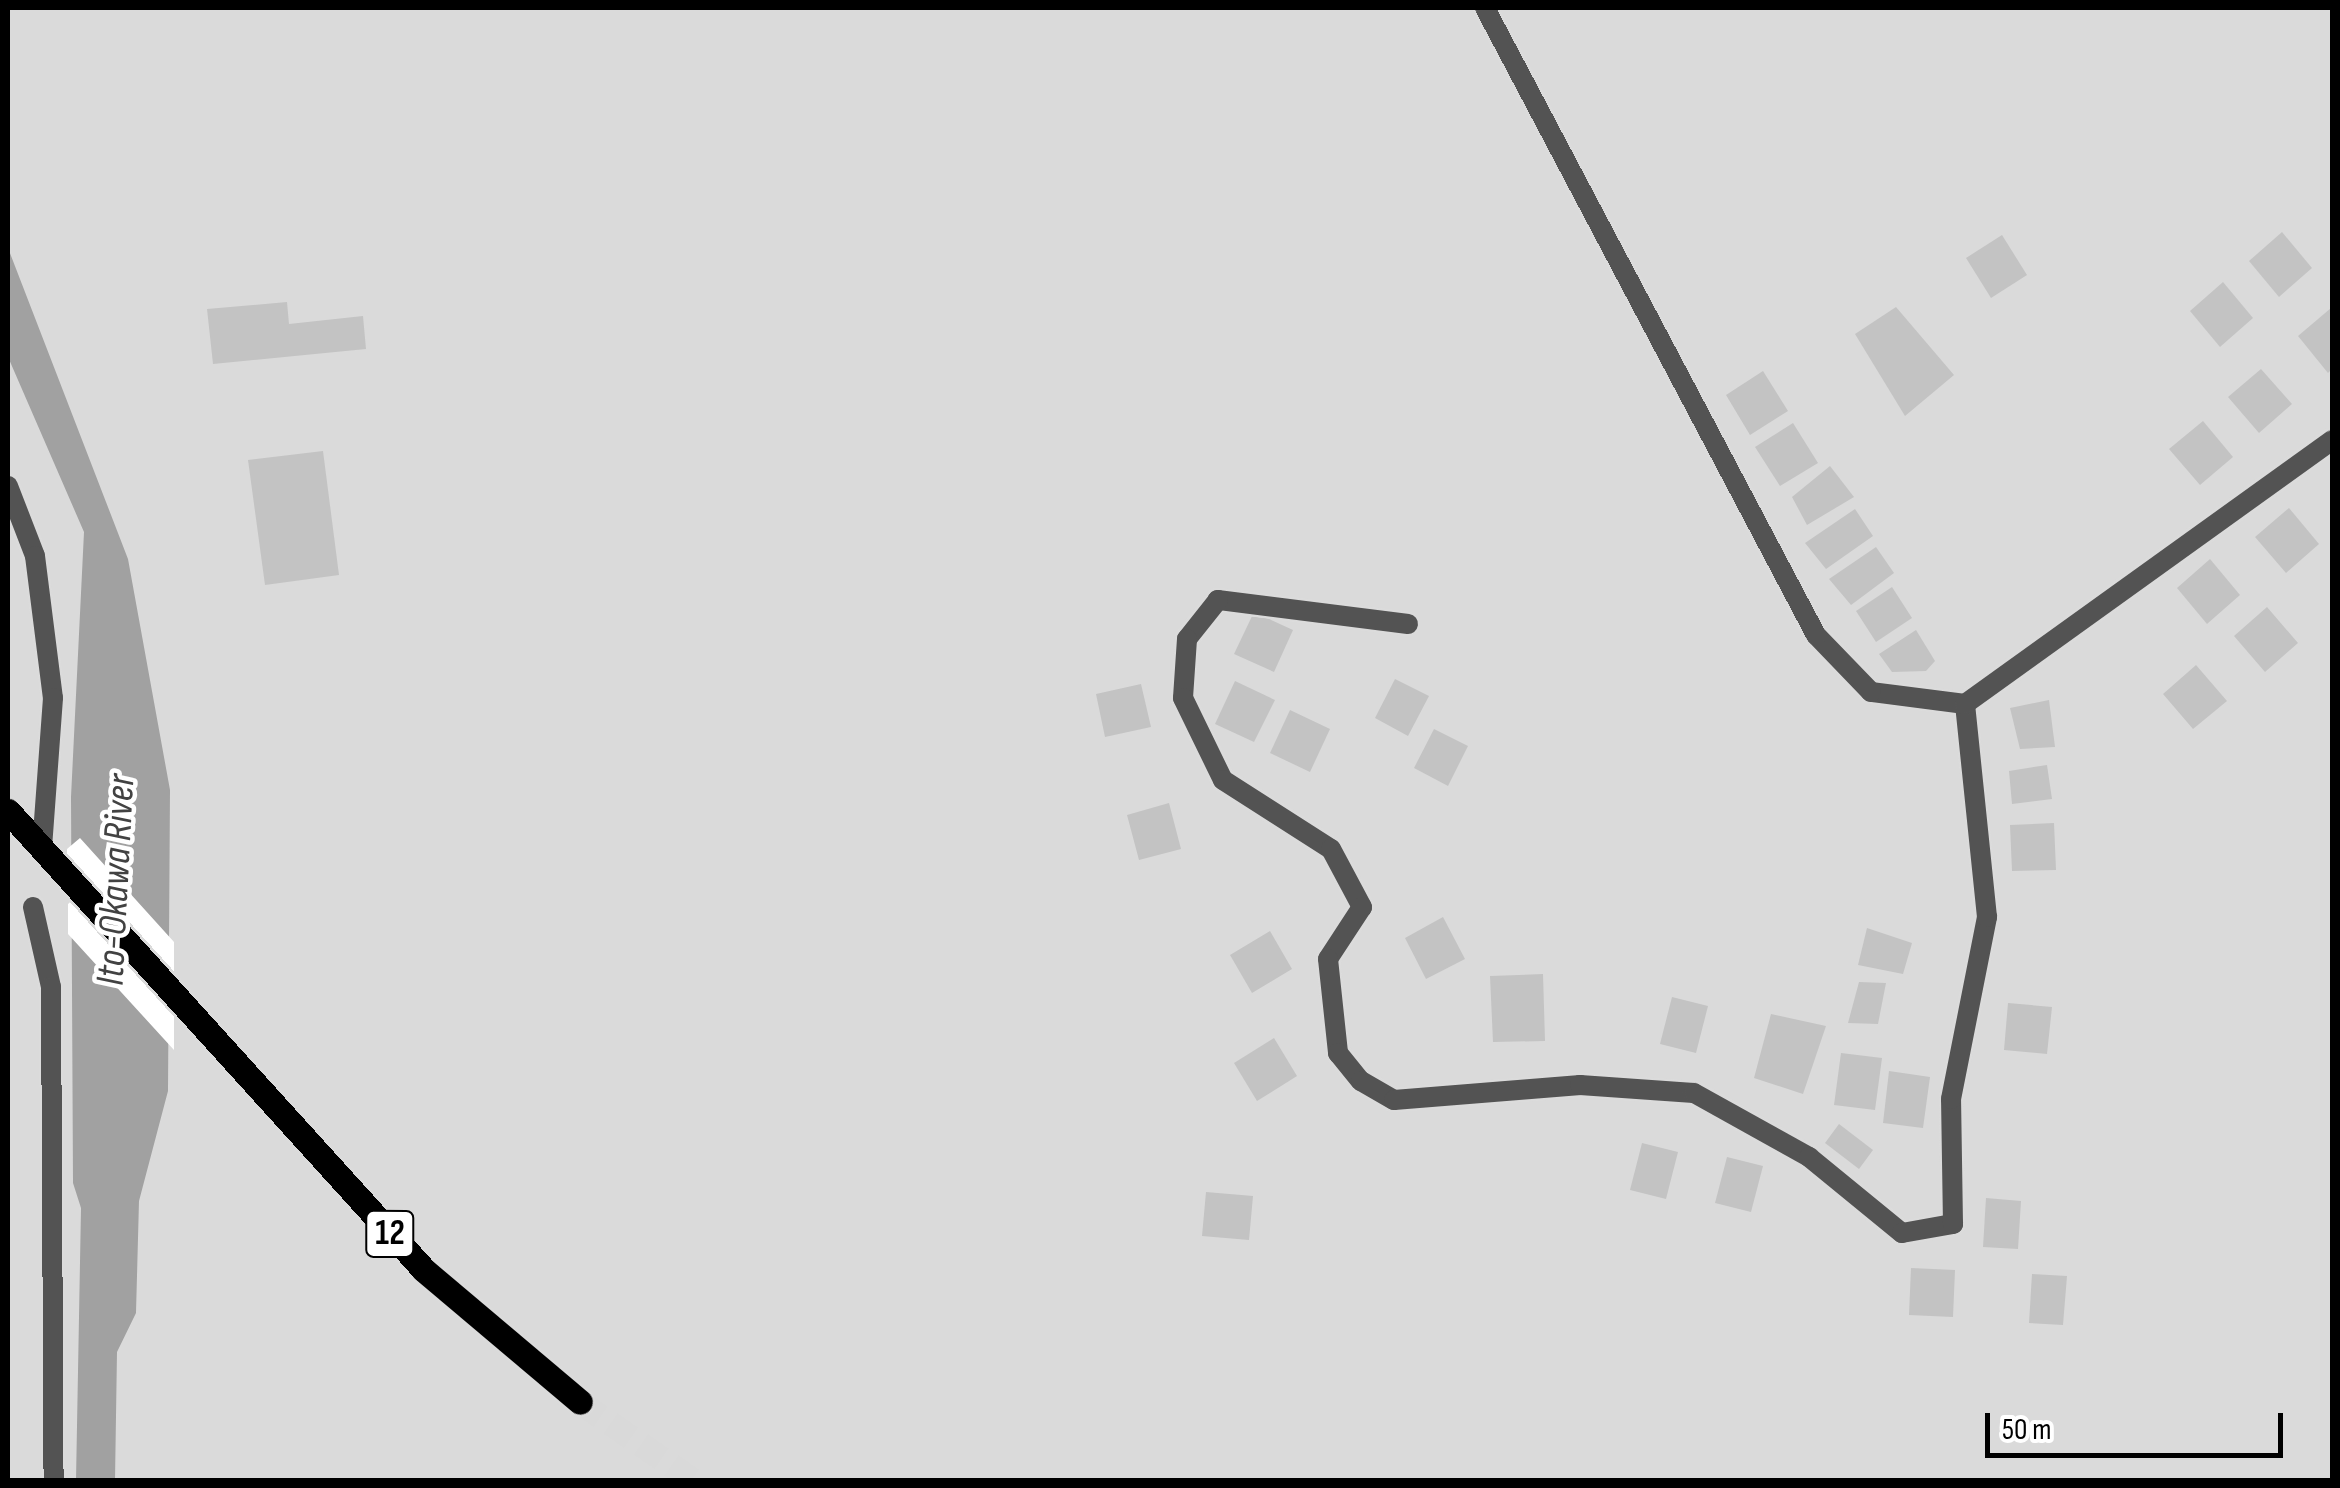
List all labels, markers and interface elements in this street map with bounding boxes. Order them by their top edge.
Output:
water label: Ito-Okawa River [86,773,146,987]
road number: 12 [365,1204,415,1264]
scale bar [1990,1393,2288,1455]
text: 50 m [2002,1412,2051,1448]

